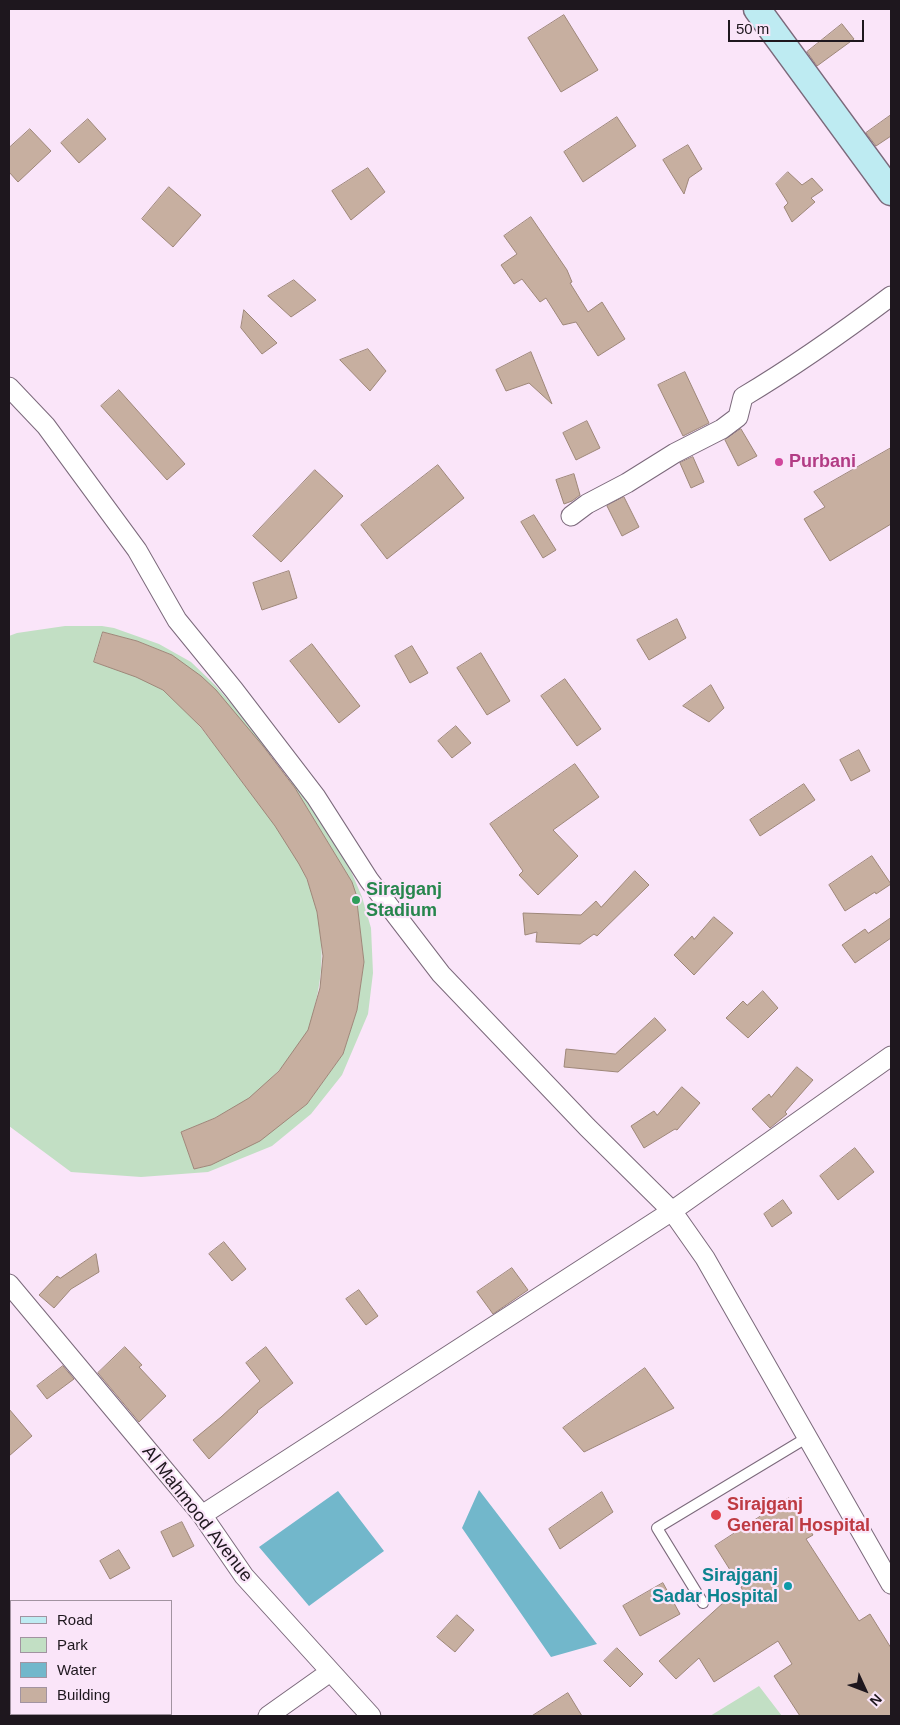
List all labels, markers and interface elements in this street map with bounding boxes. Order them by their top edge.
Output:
scale bar [730,10,866,42]
text: 50 m [736,20,769,37]
place label: Purbani [789,451,856,473]
marker: Purbani [773,456,785,468]
place label: Sirajganj Stadium [366,879,442,922]
marker: Sirajganj Stadium [350,894,362,906]
street label: Al Mahmood Avenue [137,1442,257,1586]
place label: Sirajganj General Hospital [727,1494,870,1536]
marker: Sirajganj General Hospital [709,1508,723,1522]
place label: Sirajganj Sadar Hospital [652,1565,778,1608]
marker: Sirajganj Sadar Hospital [782,1580,794,1592]
legend [10,1600,172,1715]
text: Road [57,1611,93,1628]
text: Park [57,1636,88,1653]
text: Water [57,1661,96,1678]
north arrow [840,1665,890,1715]
text: Building [57,1686,110,1703]
text: N [867,1691,885,1709]

